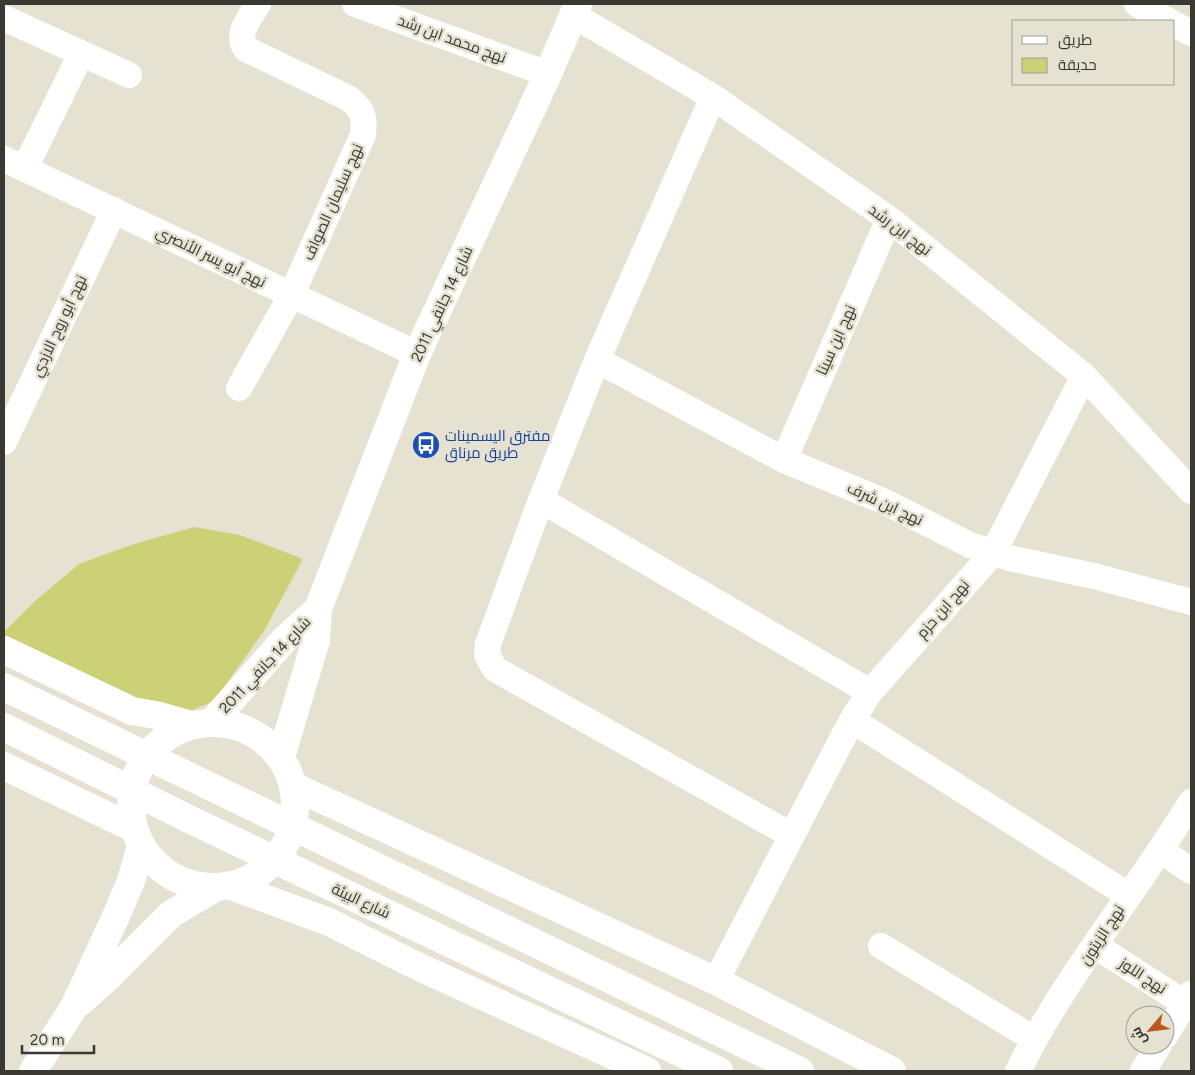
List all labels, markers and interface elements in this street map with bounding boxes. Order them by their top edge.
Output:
street label: نهج محمد ابن رشد [395,11,509,69]
legend [1012,20,1175,85]
text: طريق [1058,31,1092,50]
text: حديقة [1058,56,1097,74]
street label: نهج سليمان الصواف [299,141,369,264]
street label: نهج ابن رشد [864,201,935,261]
street label: نهج أبو يسر الأنصري [152,222,269,294]
street label: شارع 14 جانفي 2011 [407,243,479,366]
street label: نهج أبو روح الازدي [27,272,93,381]
street label: نهج ابن سينا [813,302,861,379]
place label: مفترق اليسمينات طريق مرناق [445,427,550,463]
bus stop icon: مفترق اليسمينات طريق مرناق [411,430,441,460]
street label: نهج ابن شرف [843,479,926,531]
street label: نهج ابن حزم [913,576,975,643]
street label: شارع 14 جانفي 2011 [216,613,317,719]
street label: شارع البيئة [328,880,393,924]
street label: نهج الزيتون [1076,902,1130,969]
street label: نهج اللوز [1114,954,1170,1000]
north arrow [1125,1005,1175,1055]
scale bar [22,1022,95,1054]
text: ش [1127,1024,1151,1048]
text: 20 m [30,1031,64,1049]

